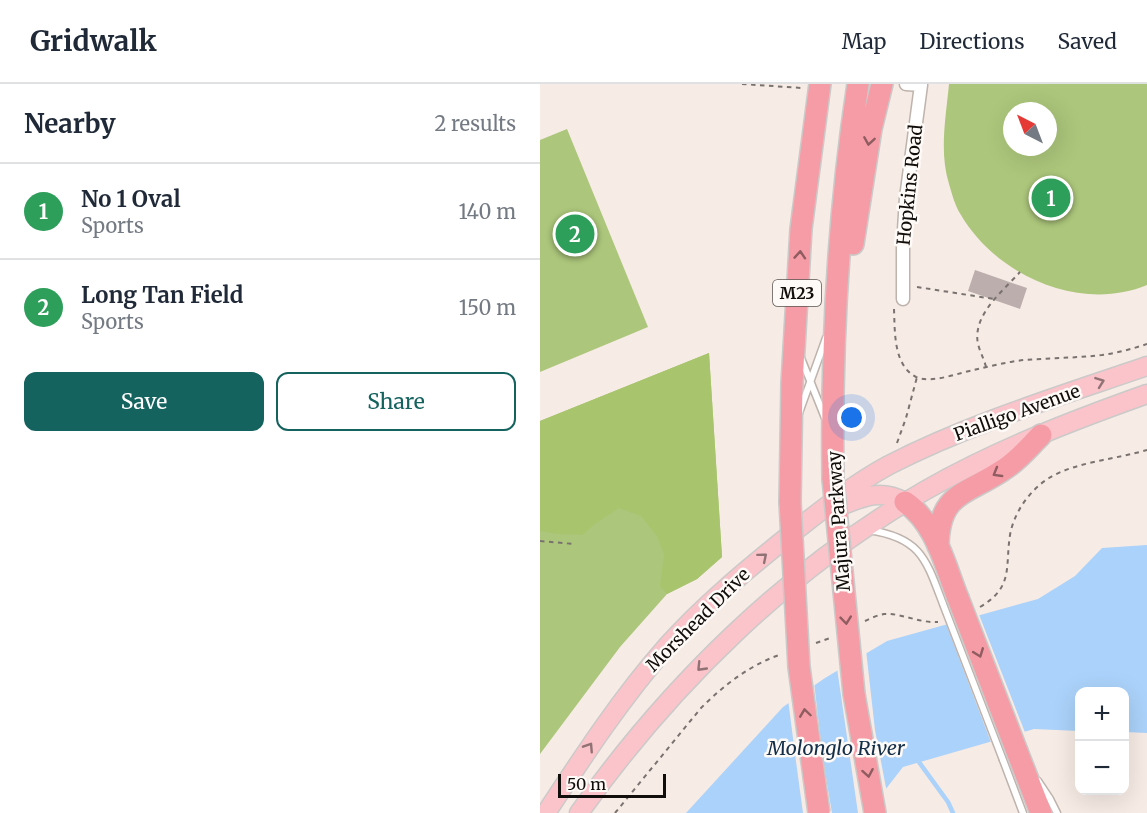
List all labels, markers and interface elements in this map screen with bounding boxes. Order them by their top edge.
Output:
text: Gridwalk [30,23,157,59]
text: Map [842,28,886,55]
text: Directions [919,28,1024,55]
text: Saved [1057,28,1117,55]
north arrow [1003,102,1057,156]
text: Nearby [24,107,116,140]
text: 2 results [434,111,516,136]
street label: Hopkins Road [892,123,927,247]
one-way arrow [864,136,876,146]
pin: 1 [1032,176,1070,220]
text: No 1 Oval [81,185,181,213]
text: 1 [39,199,48,224]
text: 140 m [459,199,516,224]
pin: 2 [555,212,594,256]
text: Sports [81,213,144,238]
one-way arrow [793,251,806,260]
road number: M23 [773,280,821,306]
text: Long Tan Field [81,281,243,309]
text: 2 [38,295,49,320]
text: 150 m [459,295,516,320]
text: Sports [81,309,144,334]
button: Save [24,372,264,431]
button: Share [276,372,516,431]
one-way arrow [1094,377,1104,390]
street label: Pialligo Avenue [951,379,1083,446]
your location [837,403,866,432]
street label: Majura Parkway [822,450,855,592]
one-way arrow [993,466,1004,478]
one-way arrow [756,553,767,564]
street label: Morshead Drive [641,563,754,676]
one-way arrow [840,616,852,625]
one-way arrow [972,646,984,657]
one-way arrow [697,659,708,670]
map controls [1075,687,1129,795]
button: + [1075,687,1129,741]
one-way arrow [799,709,812,718]
water label: Molonglo River [766,735,906,760]
button: − [1075,741,1129,795]
one-way arrow [582,742,593,753]
one-way arrow [861,767,874,777]
scale bar [558,771,666,798]
text: 50 m [567,774,606,794]

